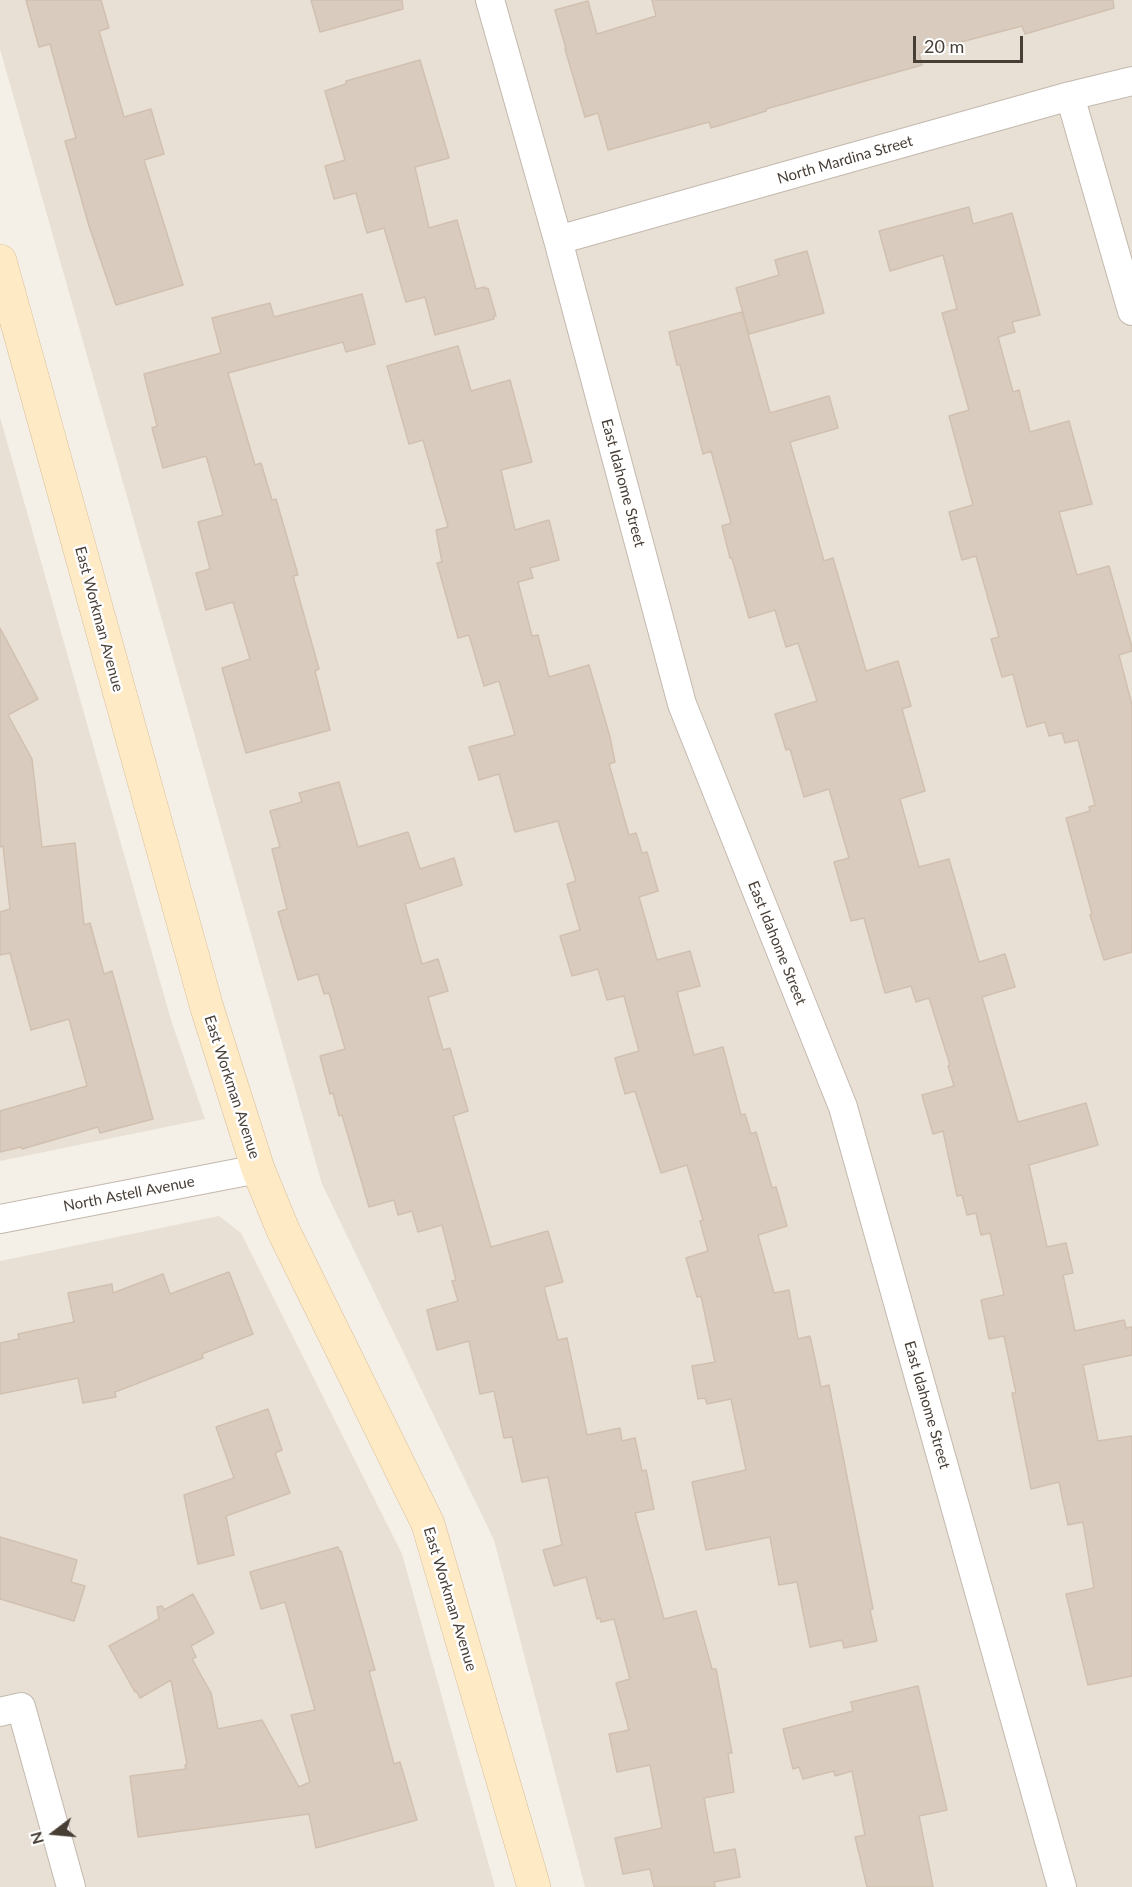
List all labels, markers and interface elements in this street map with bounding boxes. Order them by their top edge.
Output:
scale bar [916,24,1026,62]
text: 20 m [924,35,964,57]
street label: North Mardina Street [775,132,915,188]
street label: East Idahome Street [597,417,649,549]
street label: East Workman Avenue [71,544,127,694]
street label: East Idahome Street [744,878,810,1008]
street label: East Workman Avenue [200,1013,264,1161]
street label: North Astell Avenue [62,1172,196,1216]
street label: East Idahome Street [900,1339,954,1471]
street label: East Workman Avenue [420,1525,480,1673]
north arrow [24,1803,84,1863]
text: N [25,1830,47,1847]

